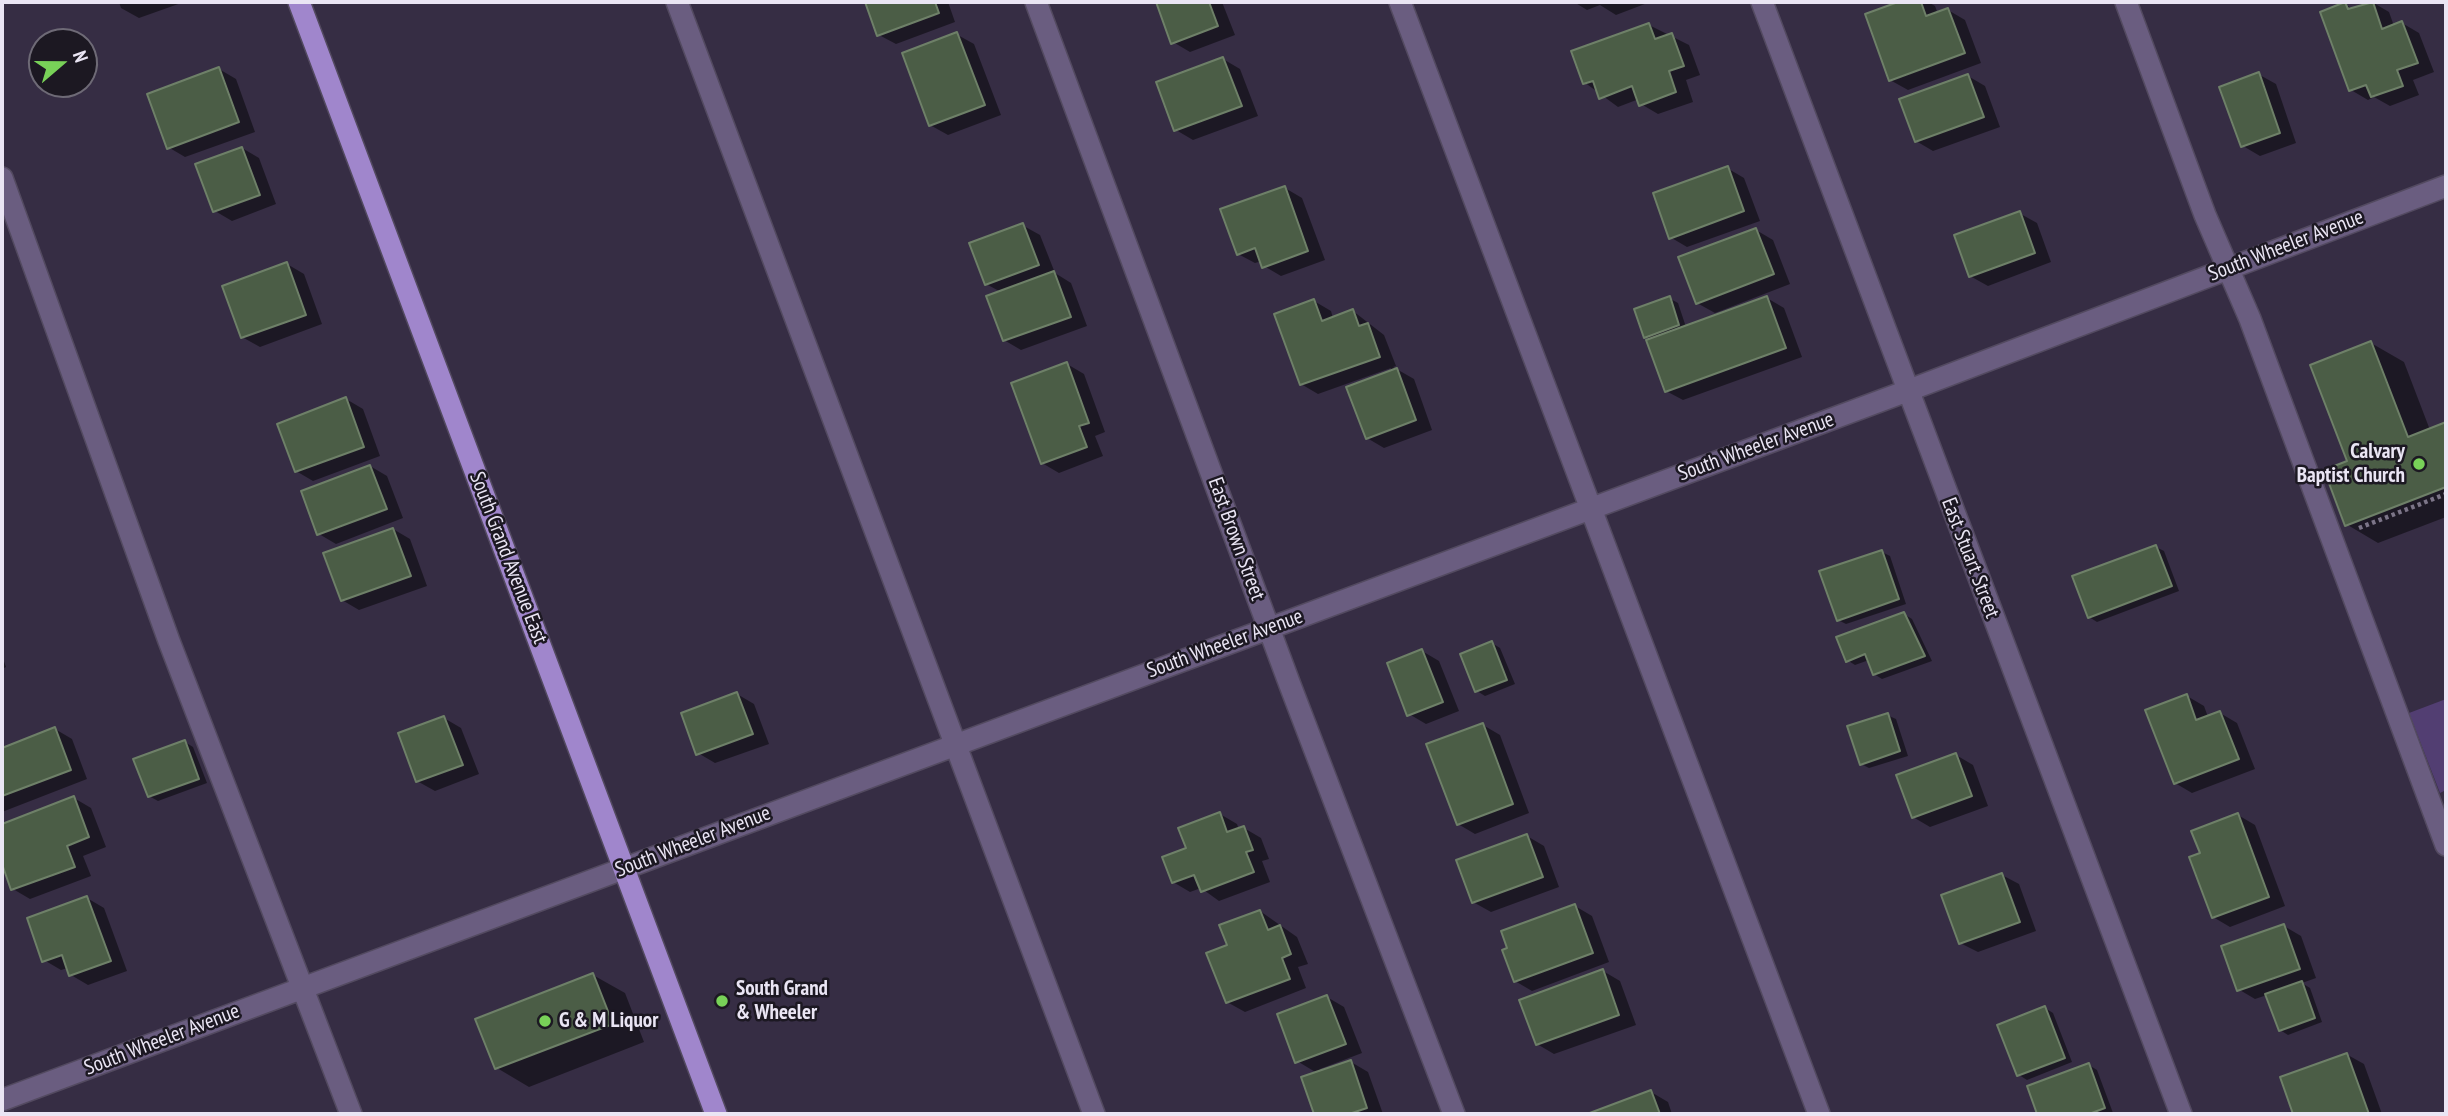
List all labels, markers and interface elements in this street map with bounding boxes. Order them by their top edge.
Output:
north arrow [28,28,98,98]
text: N [68,48,94,65]
street label: South Wheeler Avenue [2205,205,2367,287]
street label: South Wheeler Avenue [1675,407,1837,487]
place label: Calvary Baptist Church [2297,439,2405,489]
marker: Calvary Baptist Church [2411,456,2427,472]
street label: South Grand Avenue East [464,469,552,647]
street label: East Brown Street [1202,474,1270,604]
street label: East Stuart Street [1935,494,2005,622]
street label: South Wheeler Avenue [1144,604,1306,684]
street label: South Wheeler Avenue [612,801,774,883]
place label: South Grand & Wheeler [736,976,828,1026]
marker: South Grand & Wheeler [714,993,730,1009]
street label: South Wheeler Avenue [81,999,243,1081]
place label: G & M Liquor [559,1008,658,1034]
marker: G & M Liquor [537,1013,553,1029]

